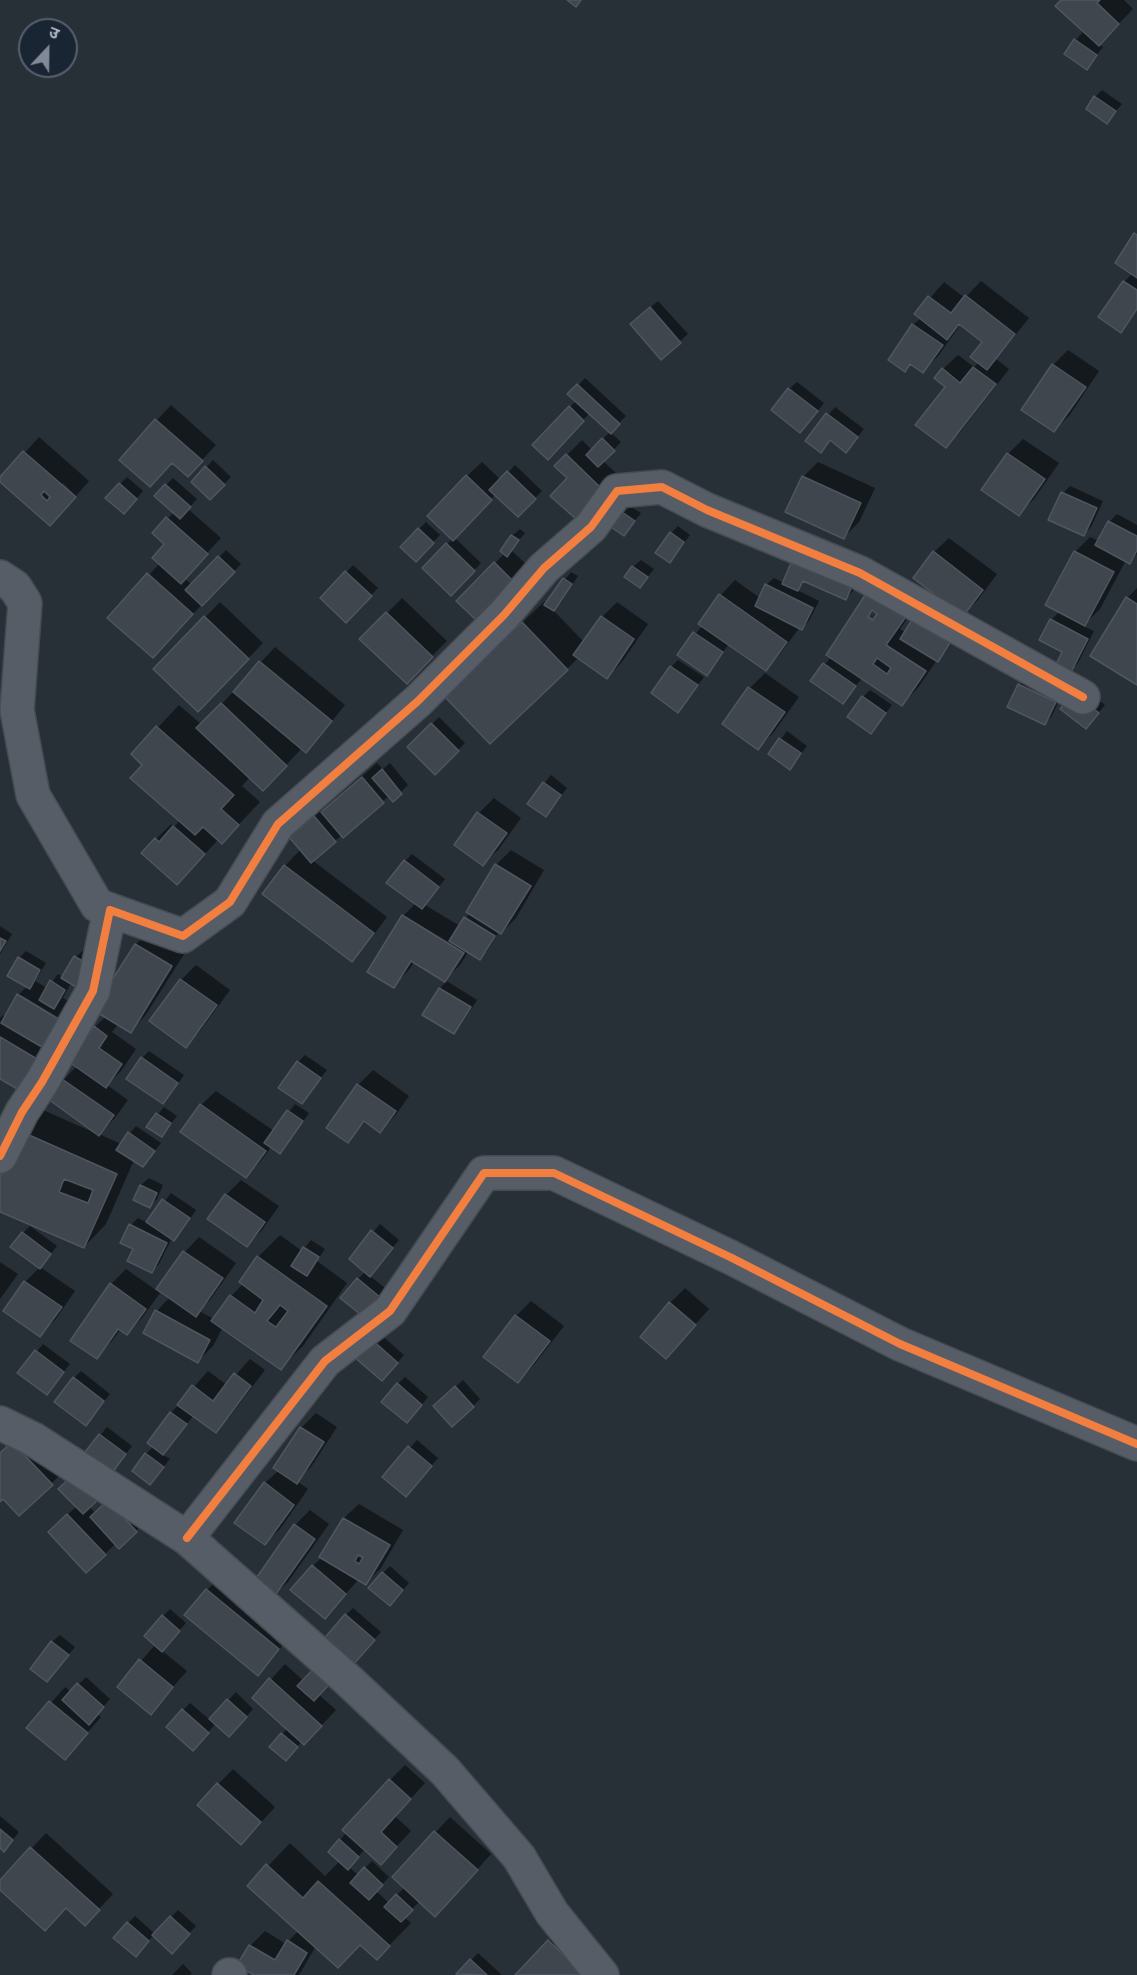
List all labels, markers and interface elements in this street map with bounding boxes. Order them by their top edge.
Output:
north arrow [18,18,78,78]
text: उ [46,22,62,43]

